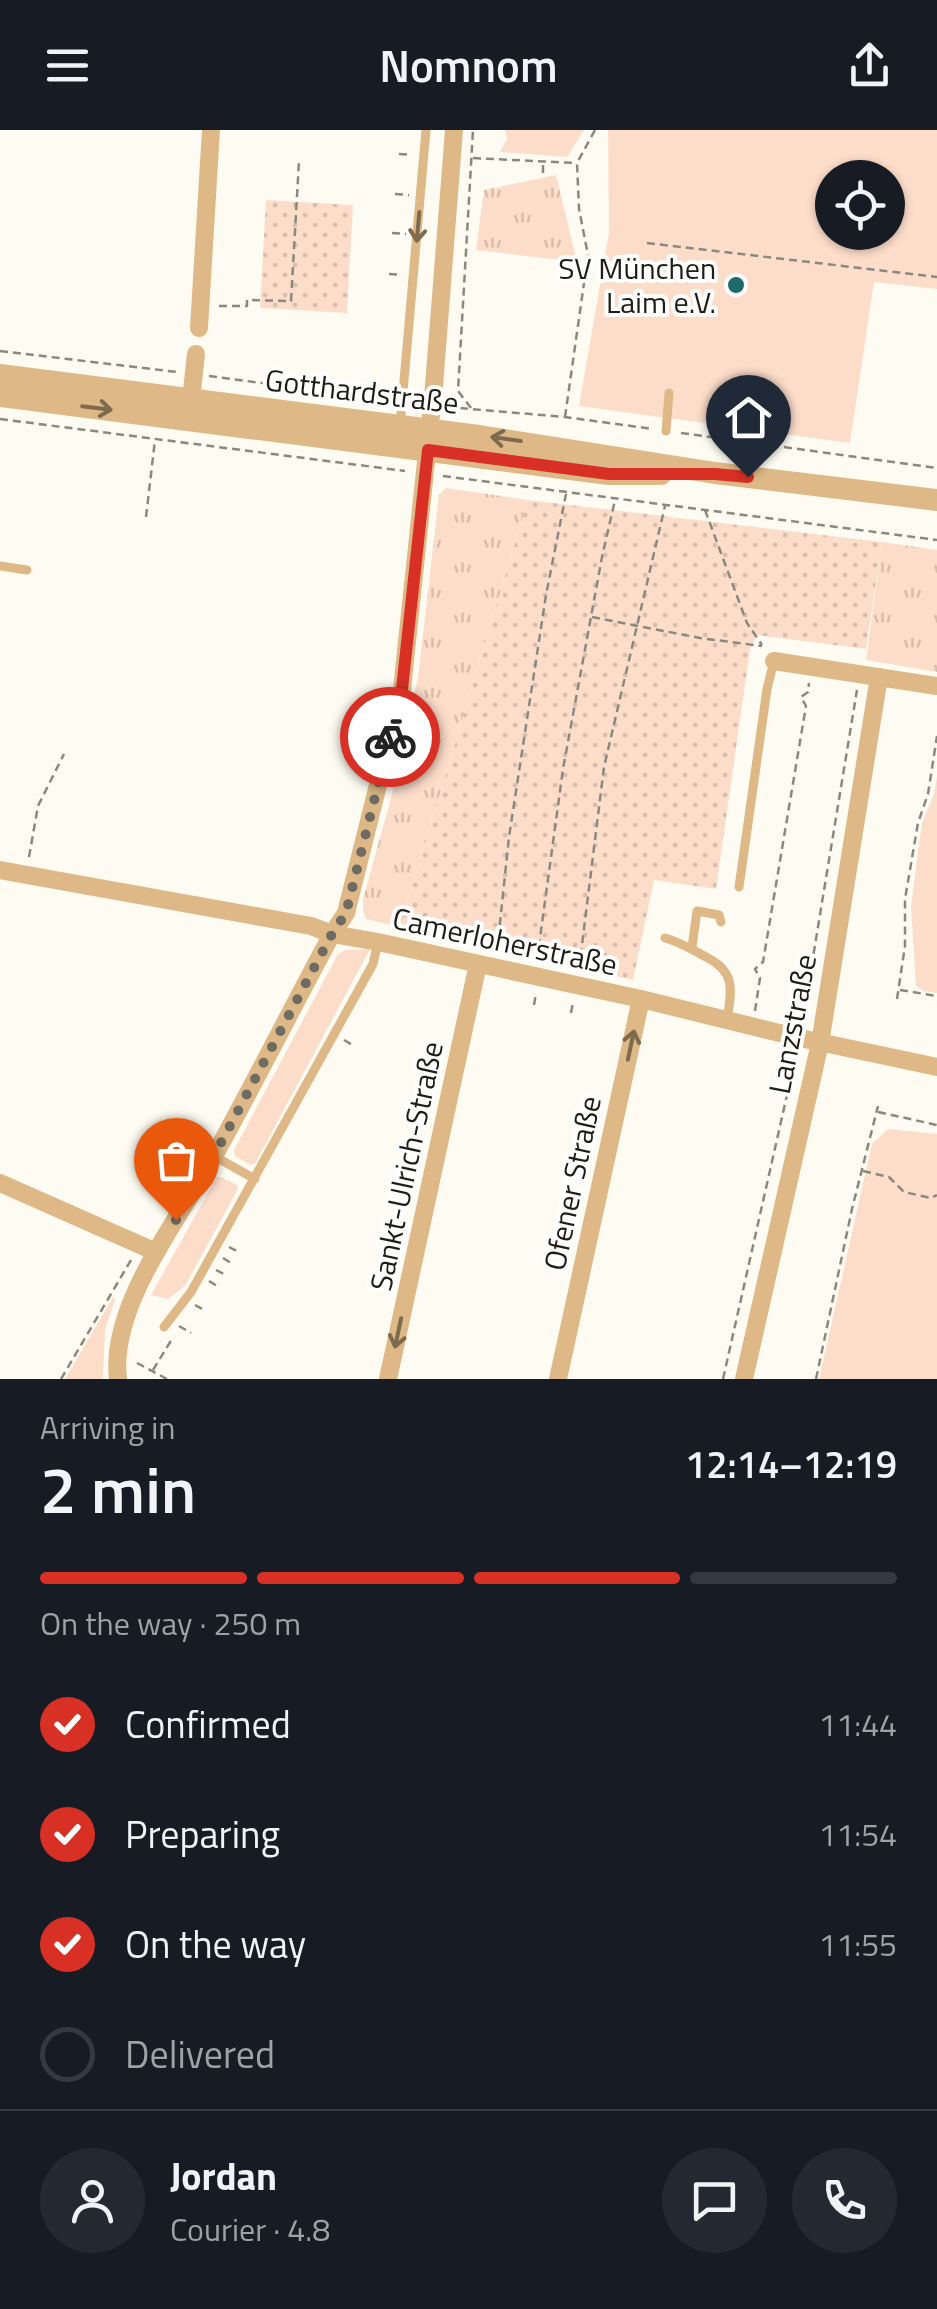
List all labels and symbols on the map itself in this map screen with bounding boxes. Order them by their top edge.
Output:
one-way arrow [408,211,427,243]
place label: SV München Laim e.V. [558,245,716,325]
marker: SV München Laim e.V. [725,274,747,296]
street label: Gotthardstraße [263,356,461,426]
pin [706,375,791,478]
one-way arrow [80,399,112,418]
one-way arrow [490,430,522,448]
courier [340,687,440,787]
street label: Camerloherstraße [388,895,622,987]
street label: Lanzstraße [756,950,828,1098]
one-way arrow [623,1029,641,1061]
street label: Sankt-Ulrich-Straße [357,1037,455,1295]
street label: Ofener Straße [531,1092,613,1274]
pin [134,1118,219,1221]
one-way arrow [388,1316,407,1348]

